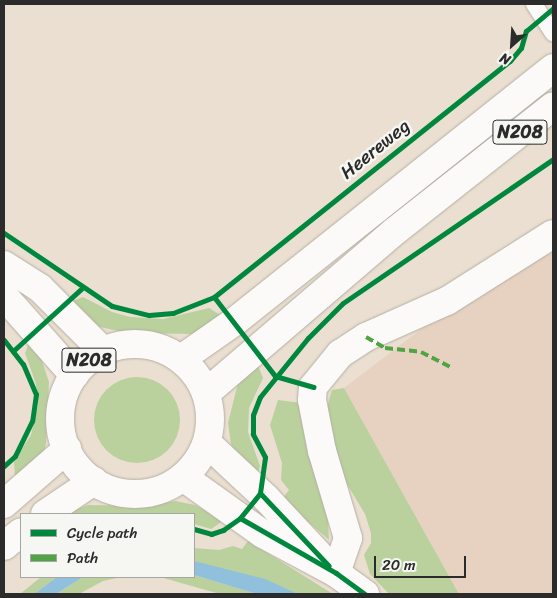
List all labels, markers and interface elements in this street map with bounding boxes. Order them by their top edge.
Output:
north arrow [487,20,537,70]
text: N [495,46,515,72]
street label: Heereweg [336,114,414,184]
road number: N208 [491,116,549,148]
road number: N208 [60,344,118,376]
legend [20,513,195,578]
text: Cycle path [67,520,137,546]
text: Path [67,545,98,571]
scale bar [377,546,470,578]
text: 20 m [382,552,416,578]

